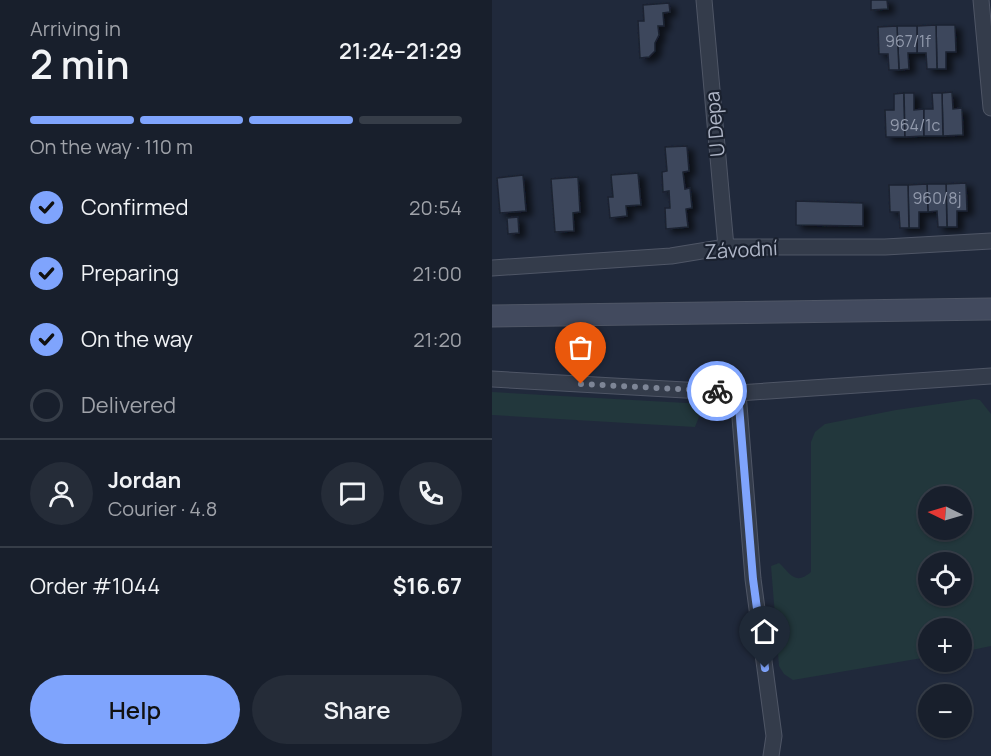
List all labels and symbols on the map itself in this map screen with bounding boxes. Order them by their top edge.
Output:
house number: 967/1f [885,30,931,52]
street label: U Depa [698,90,731,158]
house number: 964/1c [890,114,940,136]
house number: 960/8j [912,187,962,209]
street label: Závodní [704,234,778,265]
pin [555,322,606,384]
courier [687,361,747,421]
north arrow [918,486,972,540]
pin [739,606,790,668]

